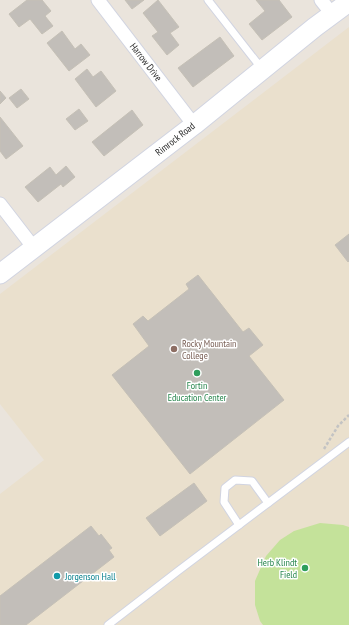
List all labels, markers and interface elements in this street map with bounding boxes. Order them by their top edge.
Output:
street label: Harrow Drive [127,40,165,84]
street label: Rimrock Road [153,119,197,159]
place label: Rocky Mountain College [182,337,237,362]
marker: Rocky Mountain College [169,344,179,354]
marker: Fortin Education Center [192,368,202,378]
place label: Fortin Education Center [168,379,227,404]
place label: Herb Klindt Field [257,556,297,581]
marker: Herb Klindt Field [300,563,310,573]
place label: Jorgenson Hall [64,570,116,583]
marker: Jorgenson Hall [52,571,62,581]

